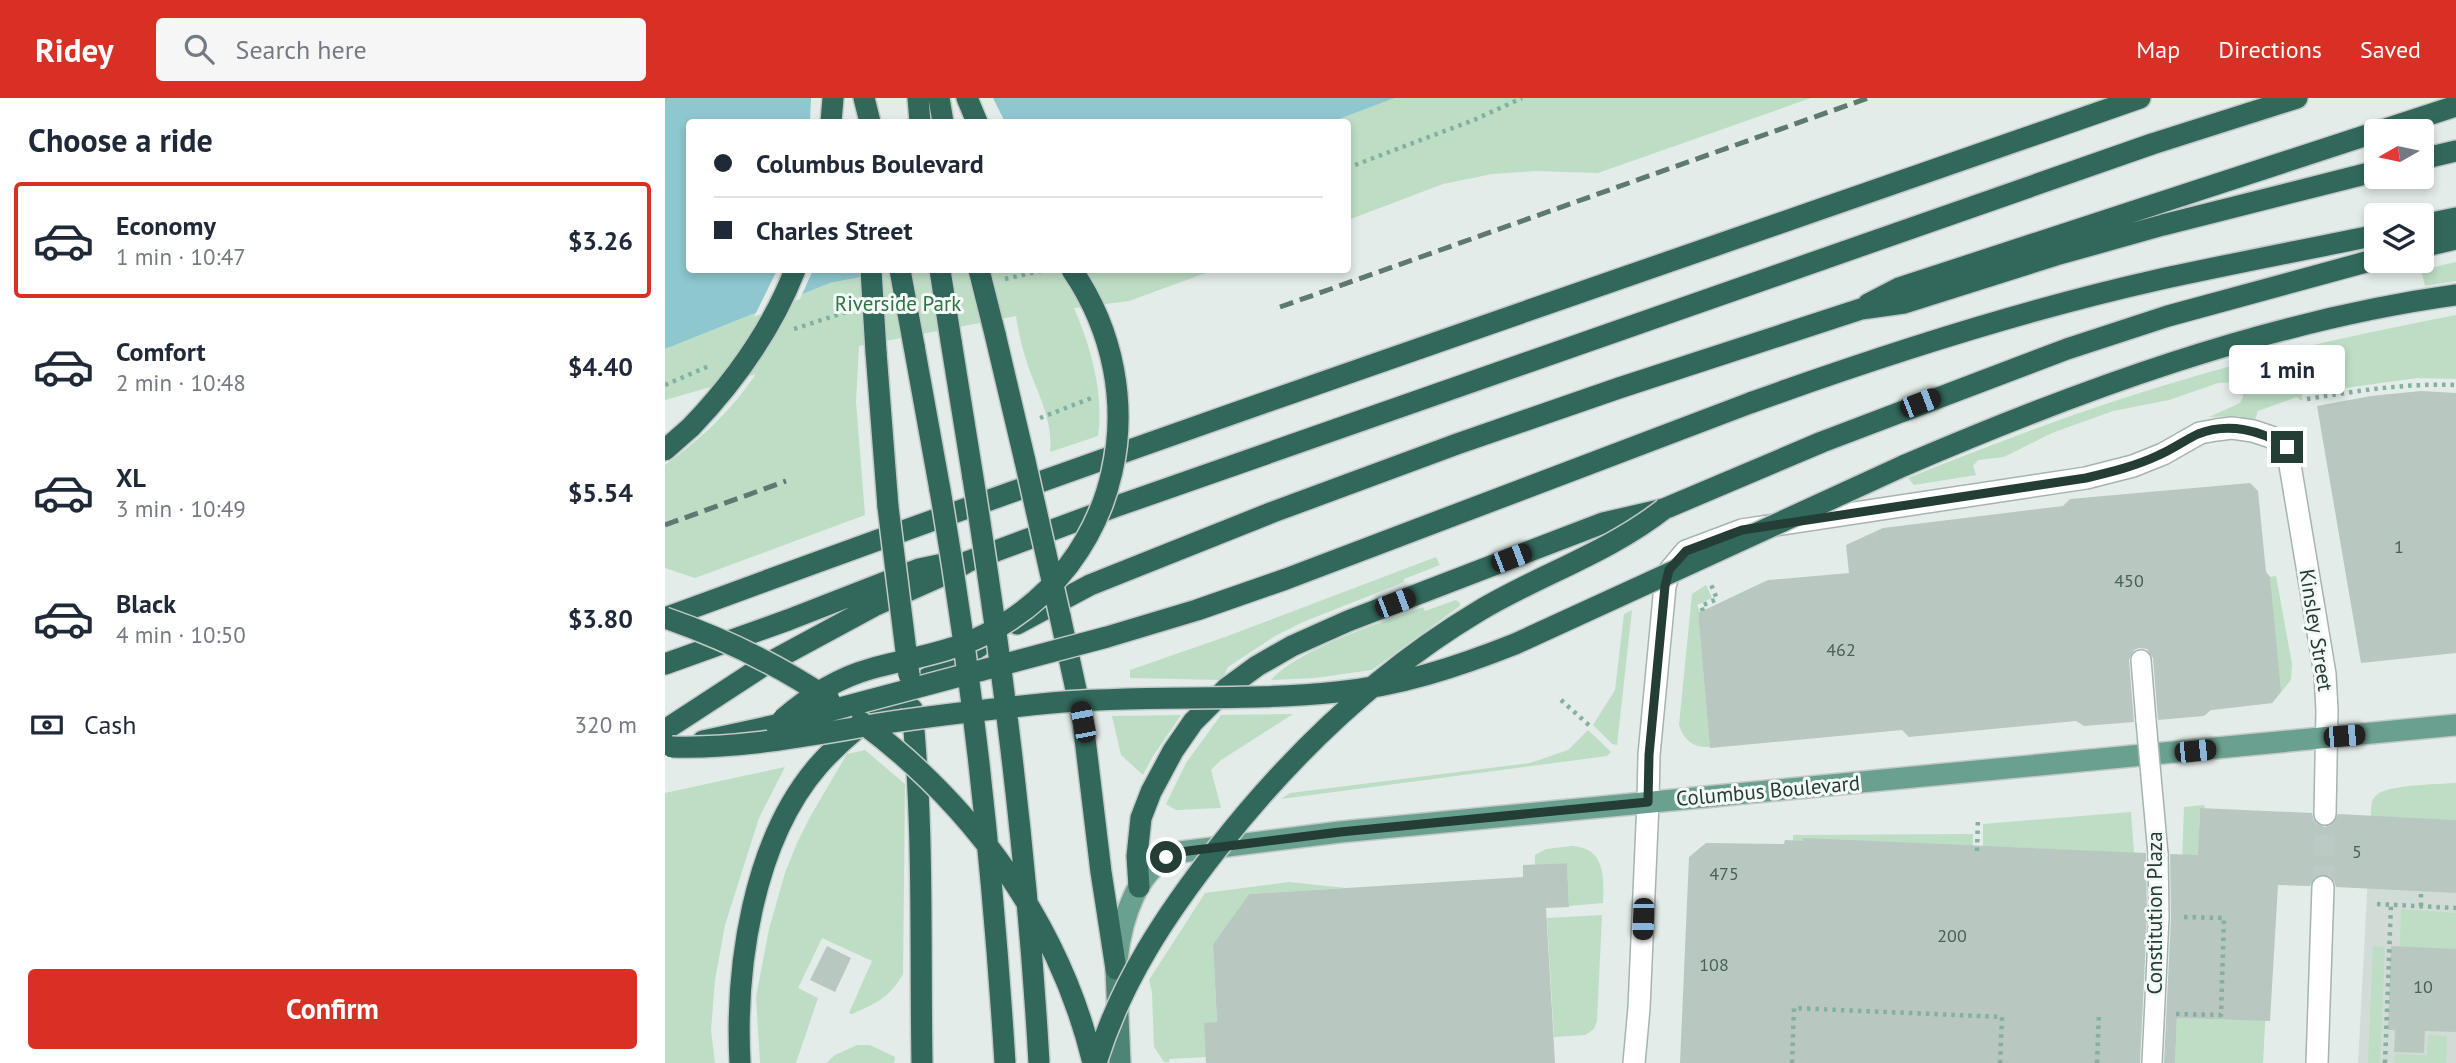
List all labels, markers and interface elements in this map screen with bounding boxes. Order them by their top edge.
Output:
search box [156,18,646,81]
text: Ridey [35,28,114,71]
icon: search [180,30,218,68]
text: Search here [236,33,367,66]
text: Map [2136,34,2180,65]
text: Directions [2218,34,2322,65]
text: Saved [2360,34,2421,65]
text: Choose a ride [28,119,213,161]
north arrow [2364,119,2434,189]
map controls [2364,119,2434,273]
text: Columbus Boulevard [756,147,984,180]
button: layers [2364,203,2434,273]
icon: car [32,209,95,272]
text: Economy [116,209,216,242]
text: Charles Street [756,214,912,247]
text: $3.26 [568,224,633,257]
text: 1 min · 10:47 [116,242,246,271]
park label: Riverside Park [835,290,961,317]
icon: car [32,335,95,398]
text: Comfort [116,335,206,368]
callout: 1 min [2229,345,2345,394]
text: $4.40 [568,350,633,383]
text: 1 min [2259,355,2315,384]
text: 2 min · 10:48 [116,368,246,397]
car [1897,386,1944,420]
route end [2271,431,2303,463]
icon: car [32,461,95,524]
text: XL [116,461,146,494]
text: $5.54 [568,476,633,509]
text: 3 min · 10:49 [116,494,246,523]
house number: 1 [2394,535,2404,558]
car [1488,541,1535,575]
street label: Kinsley Street [2294,567,2339,693]
house number: 450 [2114,569,2144,592]
car [1372,586,1419,620]
icon: car [32,587,95,650]
text: Black [116,587,176,620]
text: $3.80 [568,602,633,635]
text: 4 min · 10:50 [116,620,246,649]
house number: 462 [1826,638,1856,661]
car [1069,699,1098,745]
icon: cash [28,706,66,744]
text: Cash [84,708,136,741]
text: 320 m [575,710,637,739]
car [2323,724,2366,748]
car [2174,738,2217,764]
street label: Columbus Boulevard [1675,769,1861,812]
street label: Constitution Plaza [2141,831,2168,995]
house number: 5 [2352,840,2362,863]
route start [1150,841,1182,873]
house number: 475 [1709,862,1739,885]
car [1632,898,1655,940]
house number: 200 [1937,924,1967,947]
house number: 108 [1699,953,1729,976]
button: Confirm [28,969,637,1049]
house number: 10 [2413,975,2433,998]

